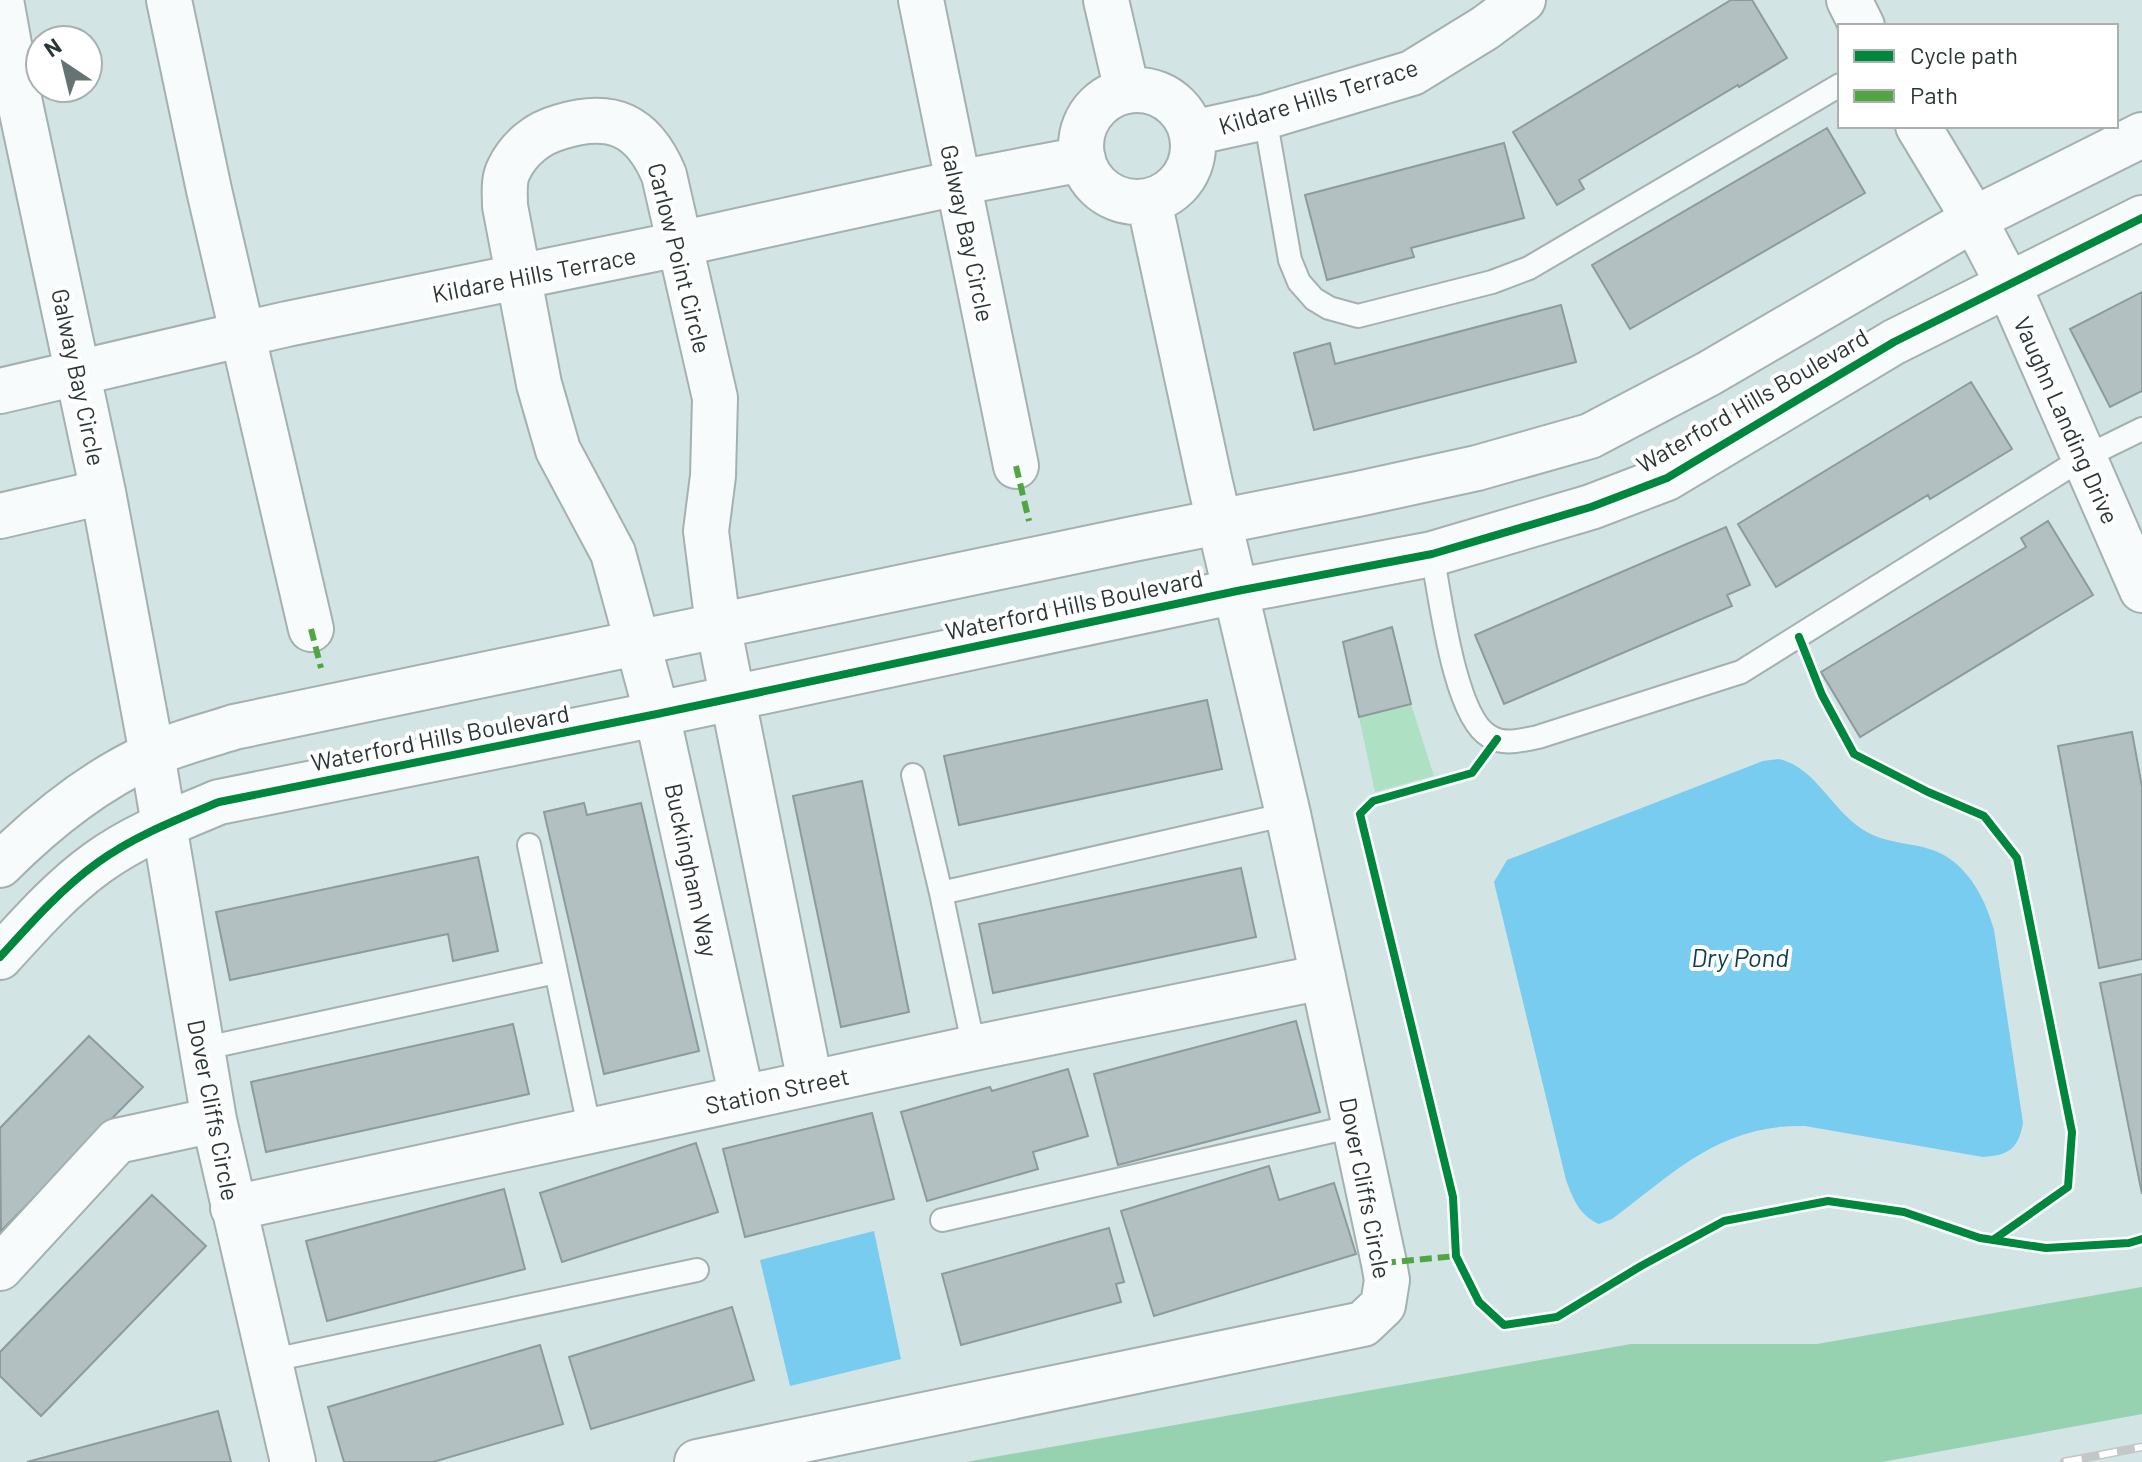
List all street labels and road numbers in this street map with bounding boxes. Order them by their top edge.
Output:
street label: Kildare Hills Terrace [1215,52,1421,140]
street label: Galway Bay Circle [935,142,1001,324]
street label: Carlow Point Circle [642,160,718,356]
street label: Kildare Hills Terrace [430,240,638,308]
street label: Galway Bay Circle [46,286,112,468]
street label: Vaughn Landing Drive [2008,312,2126,528]
street label: Waterford Hills Boulevard [1631,322,1873,478]
street label: Waterford Hills Boulevard [943,563,1205,645]
street label: Waterford Hills Boulevard [308,698,572,776]
street label: Buckingham Way [659,780,725,960]
street label: Dover Cliffs Circle [182,1017,246,1203]
street label: Station Street [703,1061,851,1119]
street label: Dover Cliffs Circle [1334,1095,1398,1281]

